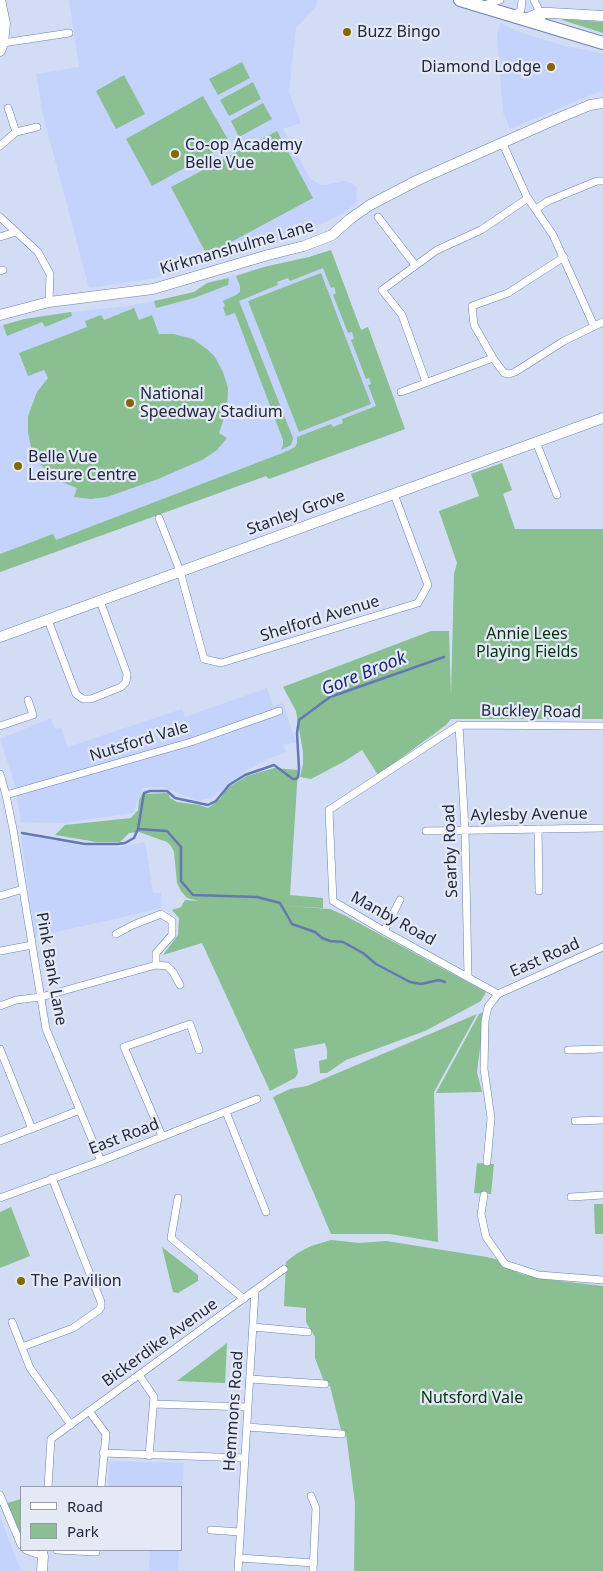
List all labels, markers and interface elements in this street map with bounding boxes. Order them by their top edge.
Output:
place label: Buzz Bingo [357,22,440,42]
marker: Buzz Bingo [341,26,353,38]
place label: Diamond Lodge [421,57,541,77]
marker: Diamond Lodge [545,61,557,73]
place label: Co-op Academy Belle Vue [185,135,302,173]
marker: Co-op Academy Belle Vue [169,148,181,160]
street label: Kirkmanshulme Lane [158,217,316,279]
place label: National Speedway Stadium [140,384,283,422]
marker: National Speedway Stadium [124,397,136,409]
place label: Belle Vue Leisure Centre [28,447,137,485]
marker: Belle Vue Leisure Centre [12,460,24,472]
street label: Stanley Grove [244,486,348,540]
street label: Shelford Avenue [258,592,382,646]
park label: Annie Lees Playing Fields [476,624,578,662]
water label: Gore Brook [318,647,410,701]
street label: Buckley Road [481,702,581,722]
street label: Nutsford Vale [87,718,191,766]
street label: Searby Road [440,804,462,898]
street label: Aylesby Avenue [470,804,588,826]
street label: Manby Road [347,888,439,950]
street label: Pink Bank Lane [32,911,70,1027]
street label: East Road [507,934,583,982]
street label: East Road [86,1115,162,1159]
place label: The Pavilion [31,1271,122,1291]
marker: The Pavilion [15,1275,27,1287]
street label: Bickerdike Avenue [99,1295,221,1391]
street label: Hemmons Road [220,1350,248,1472]
park label: Nutsford Vale [421,1388,523,1408]
legend [20,1486,182,1551]
text: Road [67,1496,103,1516]
text: Park [67,1521,99,1541]

